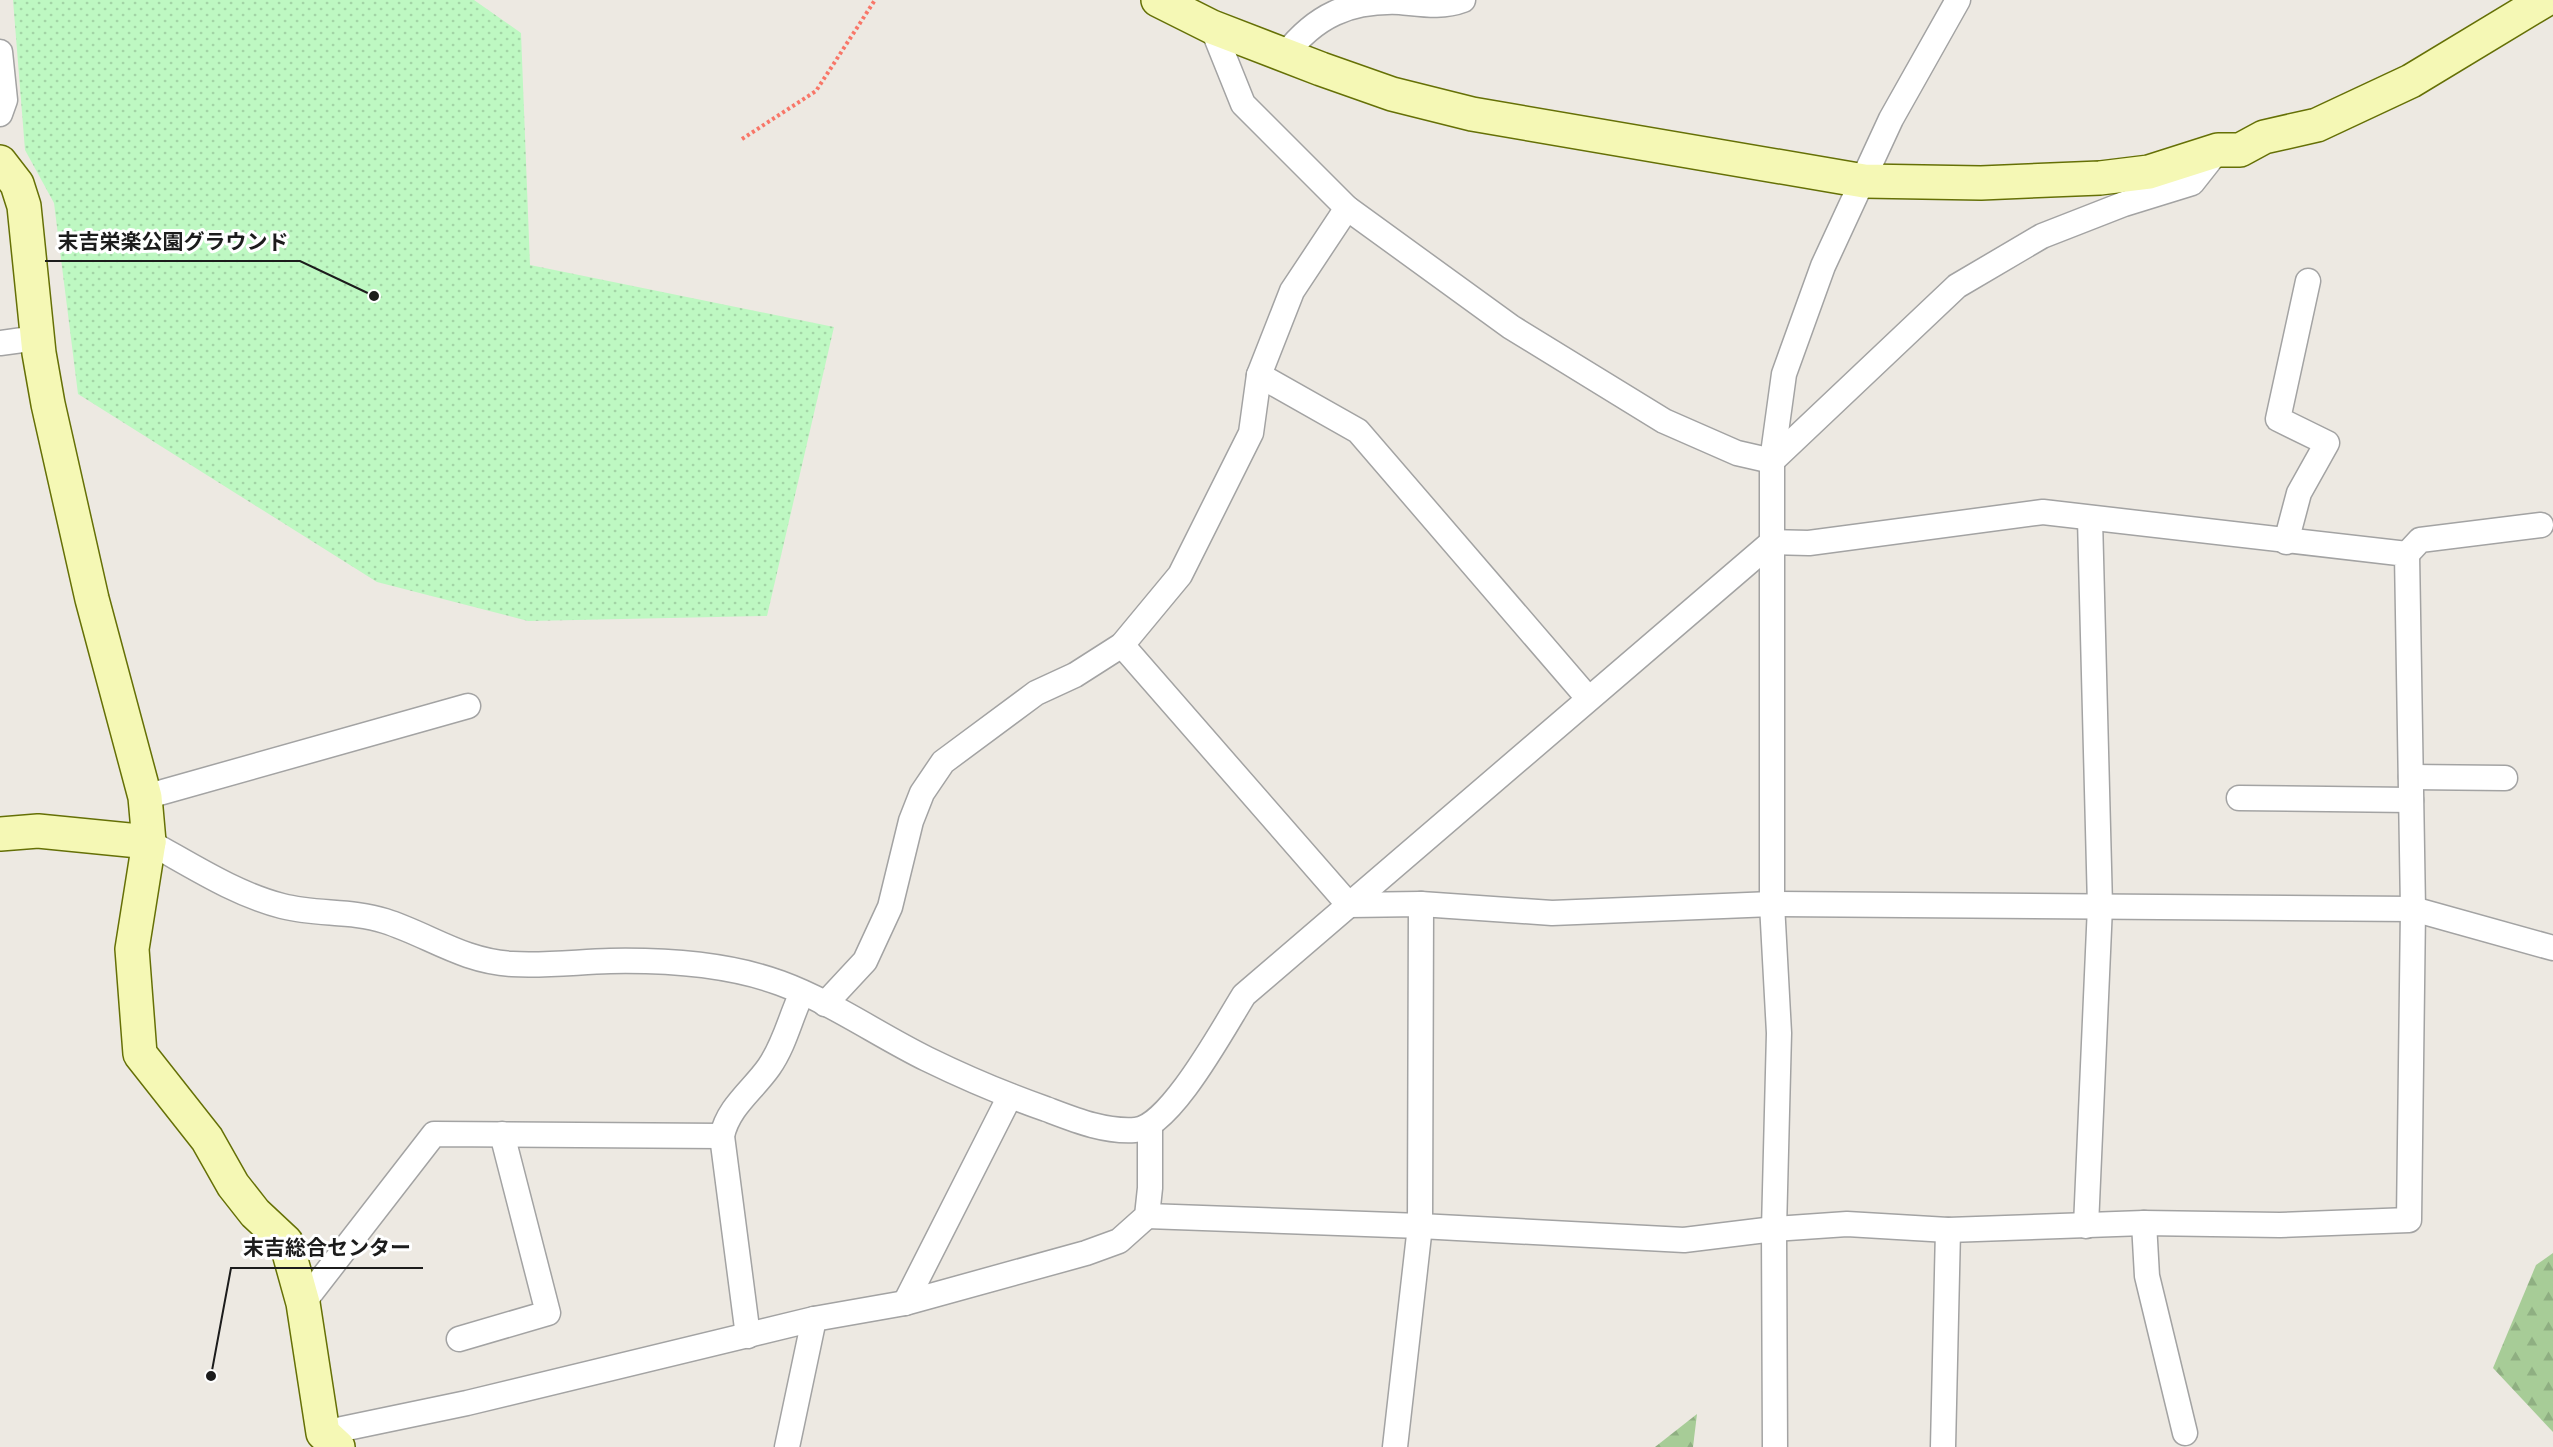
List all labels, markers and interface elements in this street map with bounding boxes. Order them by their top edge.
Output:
callout: 末吉栄楽公園グラウンド [45,222,300,261]
text: 末吉栄楽公園グラウンド [58,227,289,255]
callout: 末吉総合センター [231,1229,423,1268]
text: 末吉総合センター [243,1233,411,1261]

